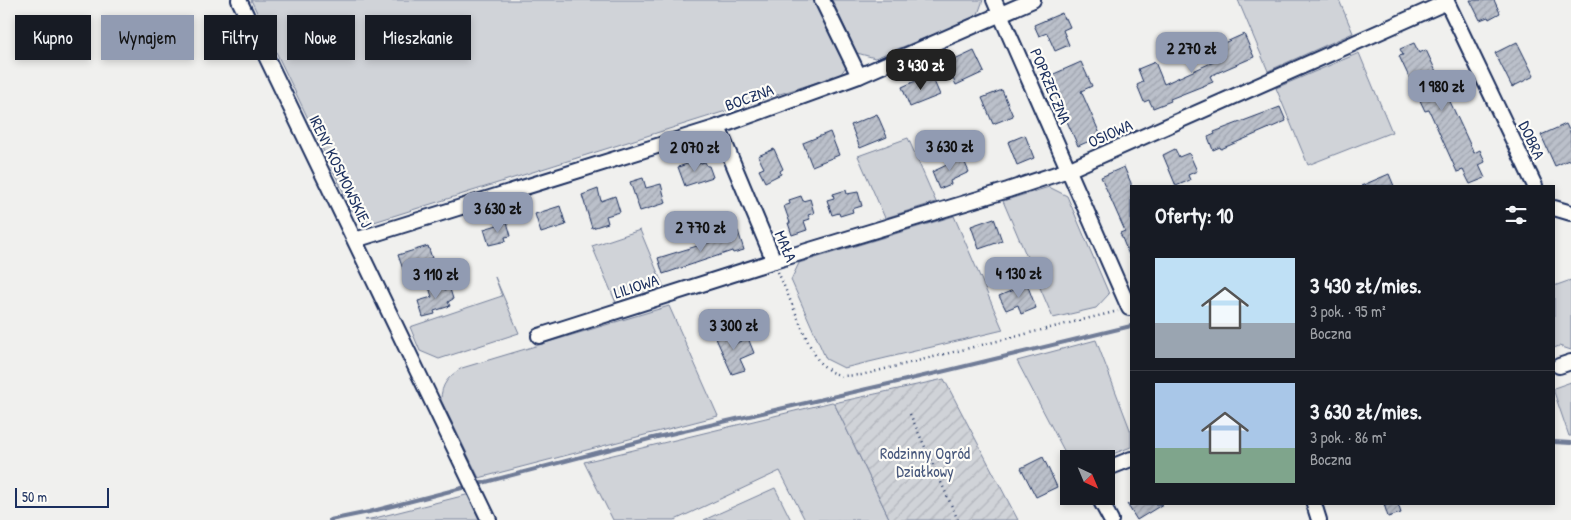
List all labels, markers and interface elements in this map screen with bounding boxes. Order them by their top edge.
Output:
chip: Kupno [15,15,91,60]
chip: Wynajem [101,15,194,60]
chip: Filtry [204,15,277,60]
chip: Nowe [287,15,355,60]
chip: Mieszkanie [365,15,471,60]
pin: 2 270 zł [1140,32,1244,74]
text: 2 270 zł [1167,37,1217,59]
street label: POPRZECZNA [1025,45,1077,127]
pin: 3 430 zł [869,48,973,91]
text: 3 430 zł [897,54,945,76]
pin: 1 980 zł [1390,70,1494,112]
text: 1 980 zł [1419,75,1465,97]
street label: BOCZNA [722,78,777,116]
street label: IRENY KOSMOWSKIEJ [304,111,378,231]
street label: OSIOWA [1084,113,1136,153]
street label: DOBRA [1514,117,1550,163]
pin: 2 070 zł [643,130,747,173]
pin: 3 630 zł [898,130,1002,172]
text: 3 630 zł [926,135,974,157]
text: 2 070 zł [670,136,720,158]
pin: 3 630 zł [446,192,550,234]
text: 3 630 zł [474,197,522,219]
text: Oferty: 10 [1155,201,1234,230]
icon: filters [1502,201,1530,229]
pin: 2 770 zł [649,210,753,253]
text: 2 770 zł [676,216,726,238]
street label: MAŁA [770,227,803,265]
pin: 4 130 zł [967,256,1071,299]
pin: 3 110 zł [384,258,488,300]
text: 4 130 zł [996,262,1042,284]
text: 3 110 zł [413,263,459,285]
street label: LILIOWA [611,268,661,304]
text: 3 430 zł/mies. [1310,271,1422,300]
icon: home [1195,278,1255,338]
text: 3 pok. · 95 m² [1310,300,1386,322]
pin: 3 300 zł [682,308,786,351]
text: 3 300 zł [710,314,758,336]
text: Boczna [1310,322,1351,344]
text: 3 630 zł/mies. [1310,397,1422,426]
icon: home [1195,403,1255,463]
text: 3 pok. · 86 m² [1310,426,1386,448]
park label: Rodzinny Ogród Działkowy [880,442,970,482]
text: Boczna [1310,448,1351,470]
north arrow [1060,450,1115,505]
map controls [1060,450,1115,505]
scale bar [15,485,109,508]
text: 50 m [22,487,47,506]

